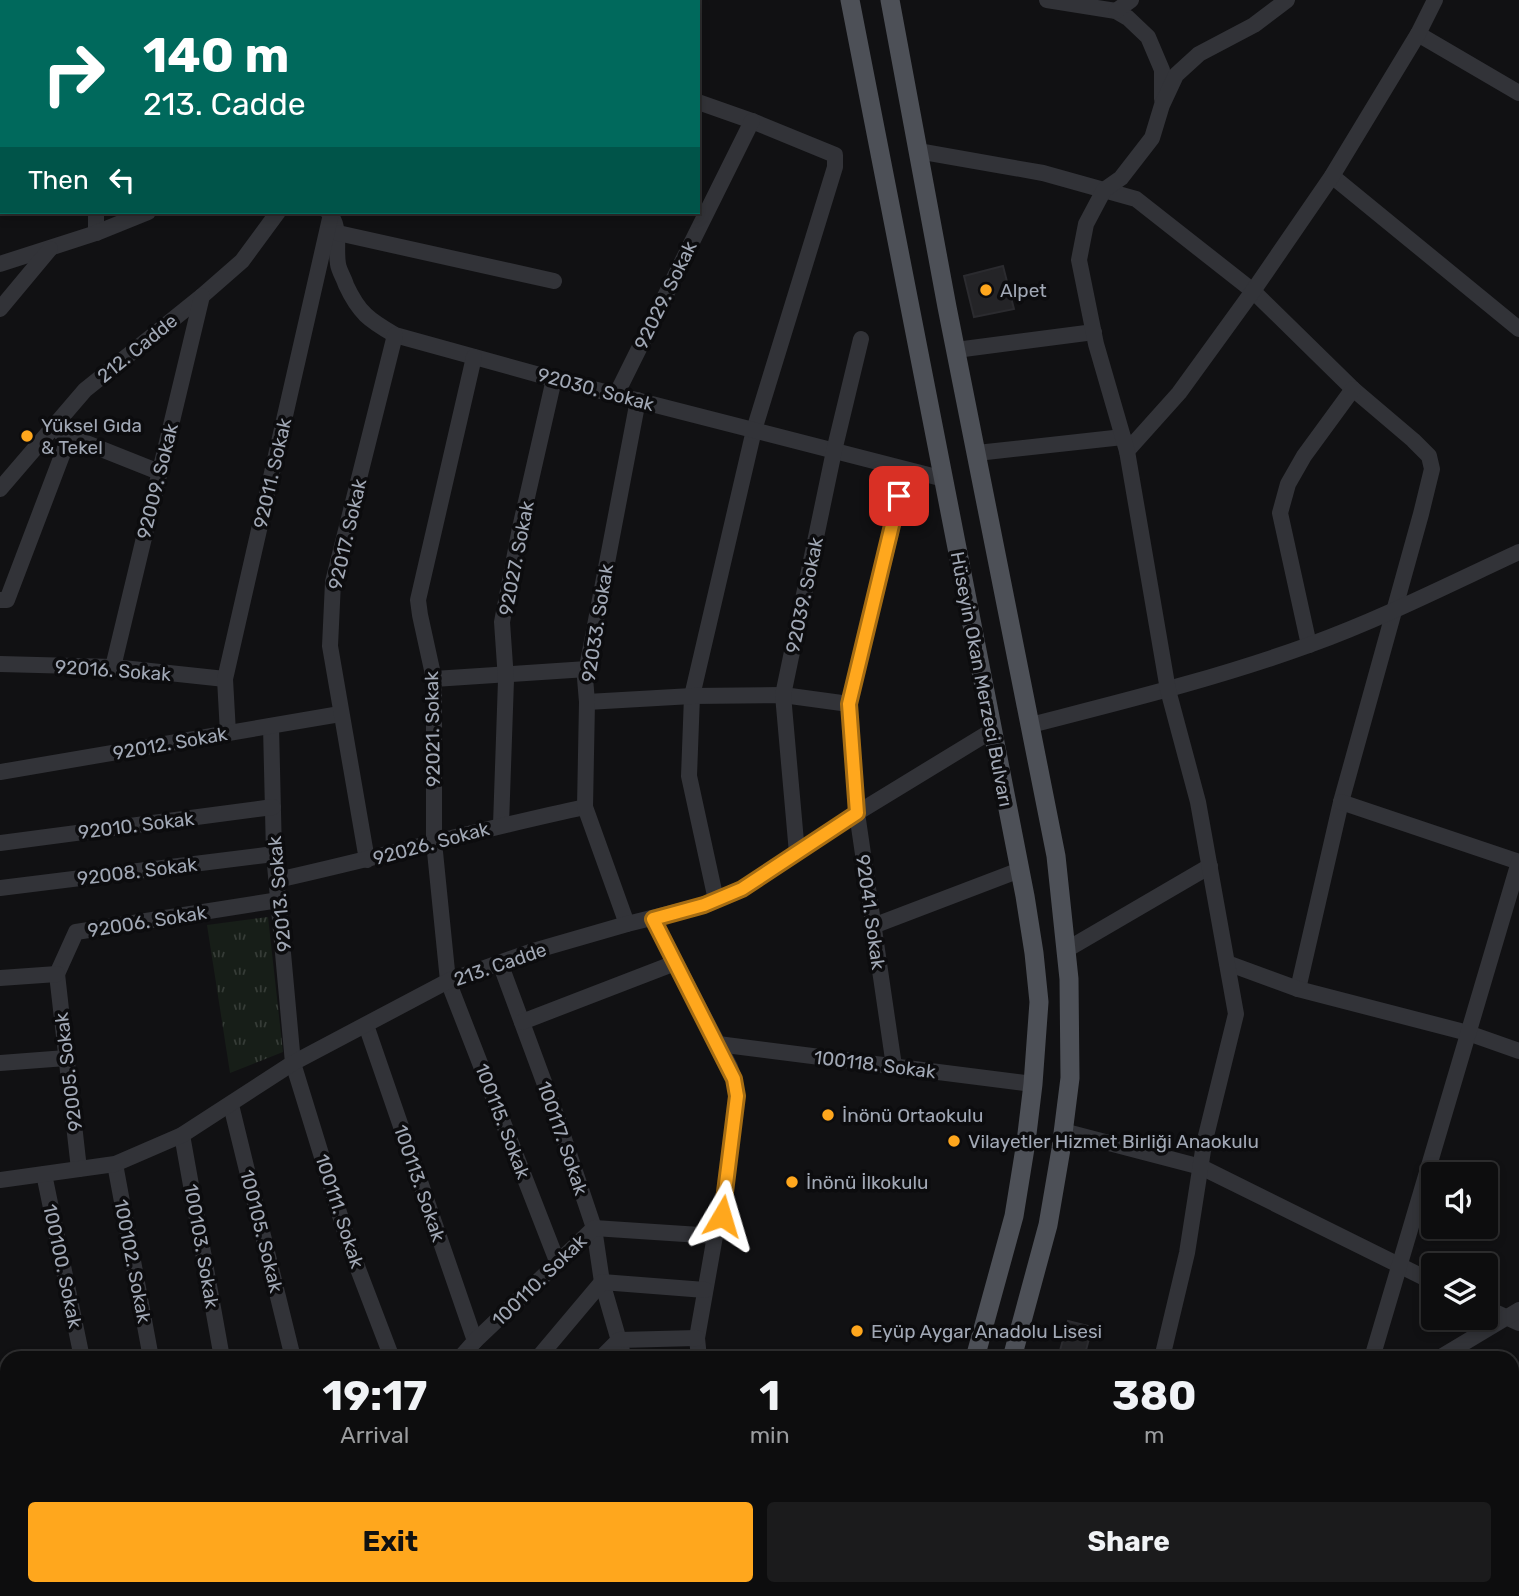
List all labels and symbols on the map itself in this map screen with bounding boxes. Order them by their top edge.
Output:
street label: 92029. Sokak [629,237,702,353]
place label: Alpet [1000,279,1047,302]
marker: Alpet [978,282,994,298]
street label: 212. Cadde [93,309,182,388]
street label: 92030. Sokak [535,363,657,416]
place label: Yüksel Gıda & Tekel [41,414,142,459]
street label: 92011. Sokak [249,415,296,531]
street label: 92009. Sokak [132,421,183,541]
marker: Yüksel Gıda & Tekel [19,428,35,444]
pin [869,466,929,526]
street label: 92017. Sokak [324,476,371,592]
street label: 92027. Sokak [494,499,539,617]
street label: 92039. Sokak [781,535,828,655]
street label: Hüseyin Okan Merzeci Bulvarı [945,550,1018,809]
street label: 92033. Sokak [577,562,618,684]
street label: 92016. Sokak [54,655,172,686]
street label: 92021. Sokak [420,671,445,787]
street label: 92012. Sokak [111,722,229,765]
street label: 92010. Sokak [77,807,195,844]
street label: 92026. Sokak [371,817,492,870]
street label: 92013. Sokak [263,835,296,953]
street label: 92008. Sokak [76,853,198,890]
street label: 92041. Sokak [851,853,890,971]
street label: 92006. Sokak [86,901,208,942]
street label: 213. Cadde [451,938,550,991]
street label: 92005. Sokak [50,1011,87,1133]
street label: 100118. Sokak [813,1046,937,1083]
street label: 100115. Sokak [470,1060,535,1182]
street label: 100117. Sokak [532,1078,593,1198]
place label: İnönü Ortaokulu [842,1104,983,1127]
marker: İnönü Ortaokulu [820,1107,836,1123]
street label: 100113. Sokak [389,1122,450,1245]
place label: Vilayetler Hizmet Birliği Anaokulu [968,1130,1259,1153]
marker: Vilayetler Hizmet Birliği Anaokulu [946,1133,962,1149]
street label: 100111. Sokak [310,1151,369,1271]
street label: 100105. Sokak [235,1167,288,1295]
place label: İnönü İlkokulu [806,1171,929,1194]
marker: İnönü İlkokulu [784,1174,800,1190]
position arrow [685,1179,759,1253]
street label: 100103. Sokak [179,1182,224,1310]
street label: 100102. Sokak [109,1197,156,1325]
street label: 100100. Sokak [38,1202,87,1330]
street label: 100110. Sokak [487,1229,591,1331]
place label: Eyüp Aygar Anadolu Lisesi [871,1320,1102,1343]
marker: Eyüp Aygar Anadolu Lisesi [849,1323,865,1339]

